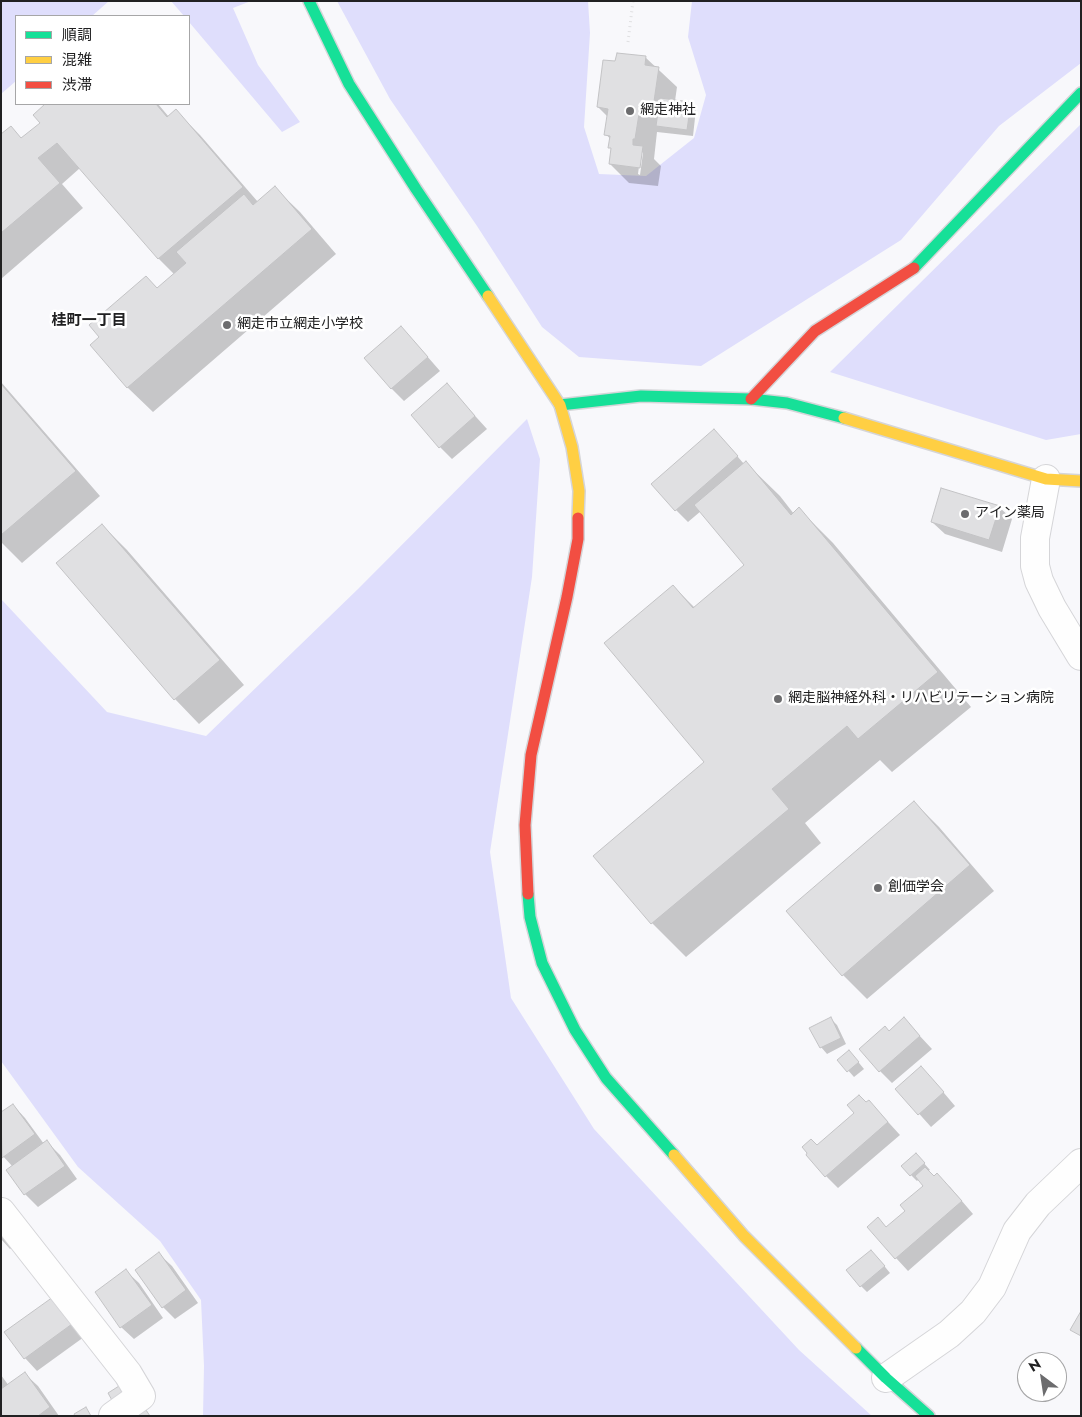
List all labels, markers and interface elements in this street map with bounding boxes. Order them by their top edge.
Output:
legend [15,15,190,105]
text: 順調 [62,24,92,46]
text: 混雑 [62,49,92,71]
text: 渋滞 [62,74,92,96]
place label: 網走神社 [640,103,696,119]
marker: 網走神社 [624,105,636,117]
district label: 桂町一丁目 [52,312,126,330]
place label: 網走市立網走小学校 [237,317,363,333]
marker: 網走市立網走小学校 [221,319,233,331]
place label: アイン薬局 [975,506,1045,522]
marker: アイン薬局 [959,508,971,520]
place label: 網走脳神経外科・リハビリテーション病院 [788,691,1054,707]
marker: 網走脳神経外科・リハビリテーション病院 [772,693,784,705]
place label: 創価学会 [888,880,944,896]
marker: 創価学会 [872,882,884,894]
north arrow [1017,1352,1067,1402]
text: N [1025,1354,1045,1376]

